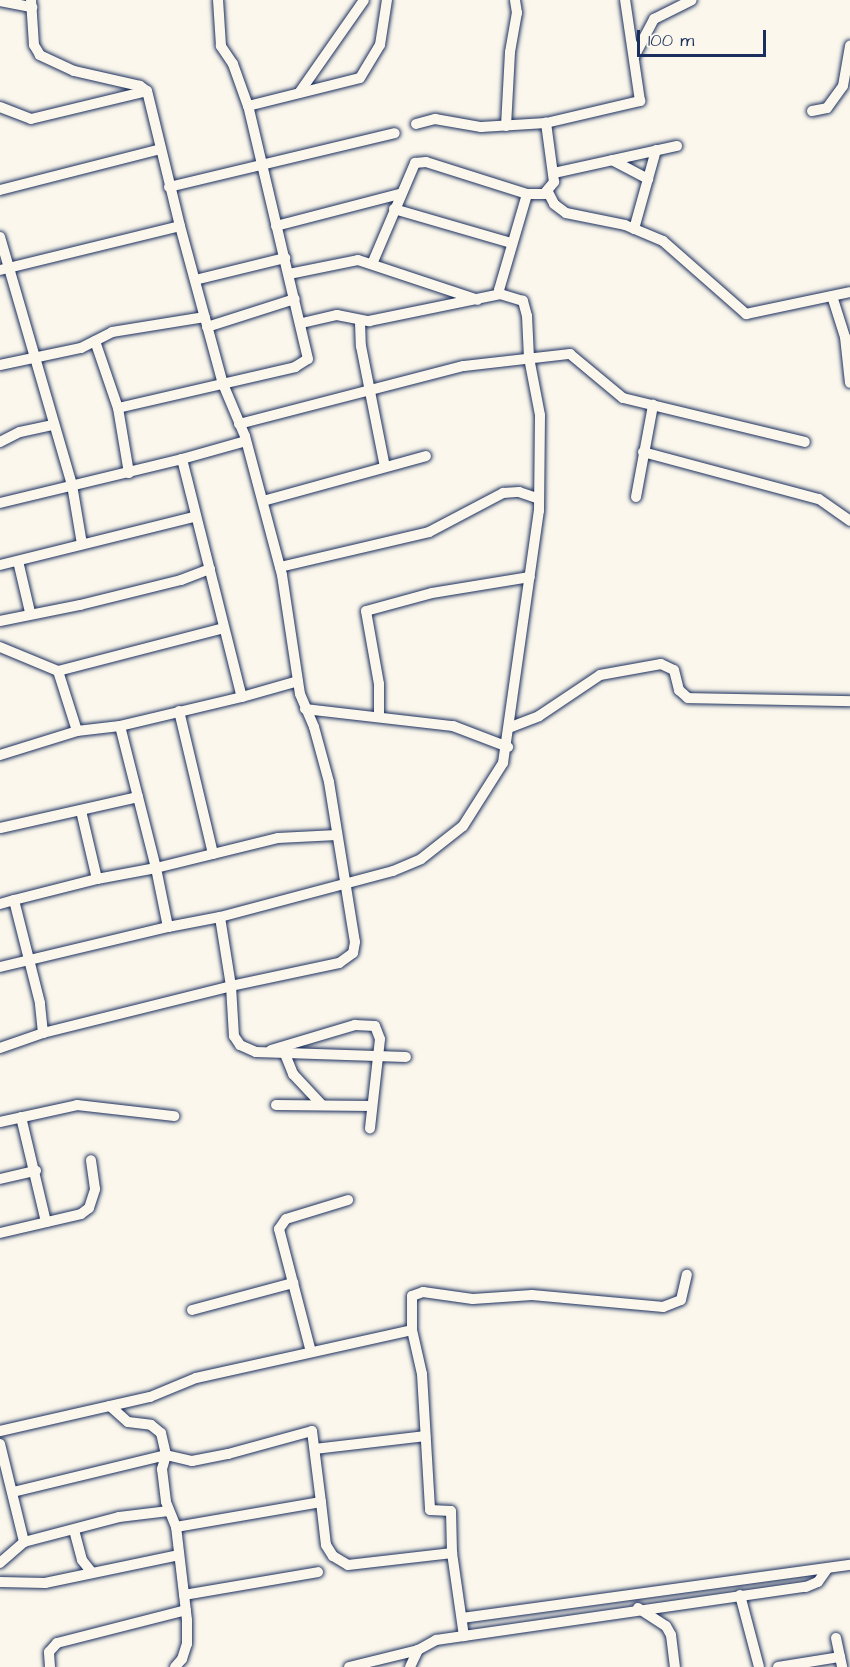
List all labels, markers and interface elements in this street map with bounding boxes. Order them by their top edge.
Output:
scale bar [640,18,769,56]
text: 100 m [648,28,694,53]

